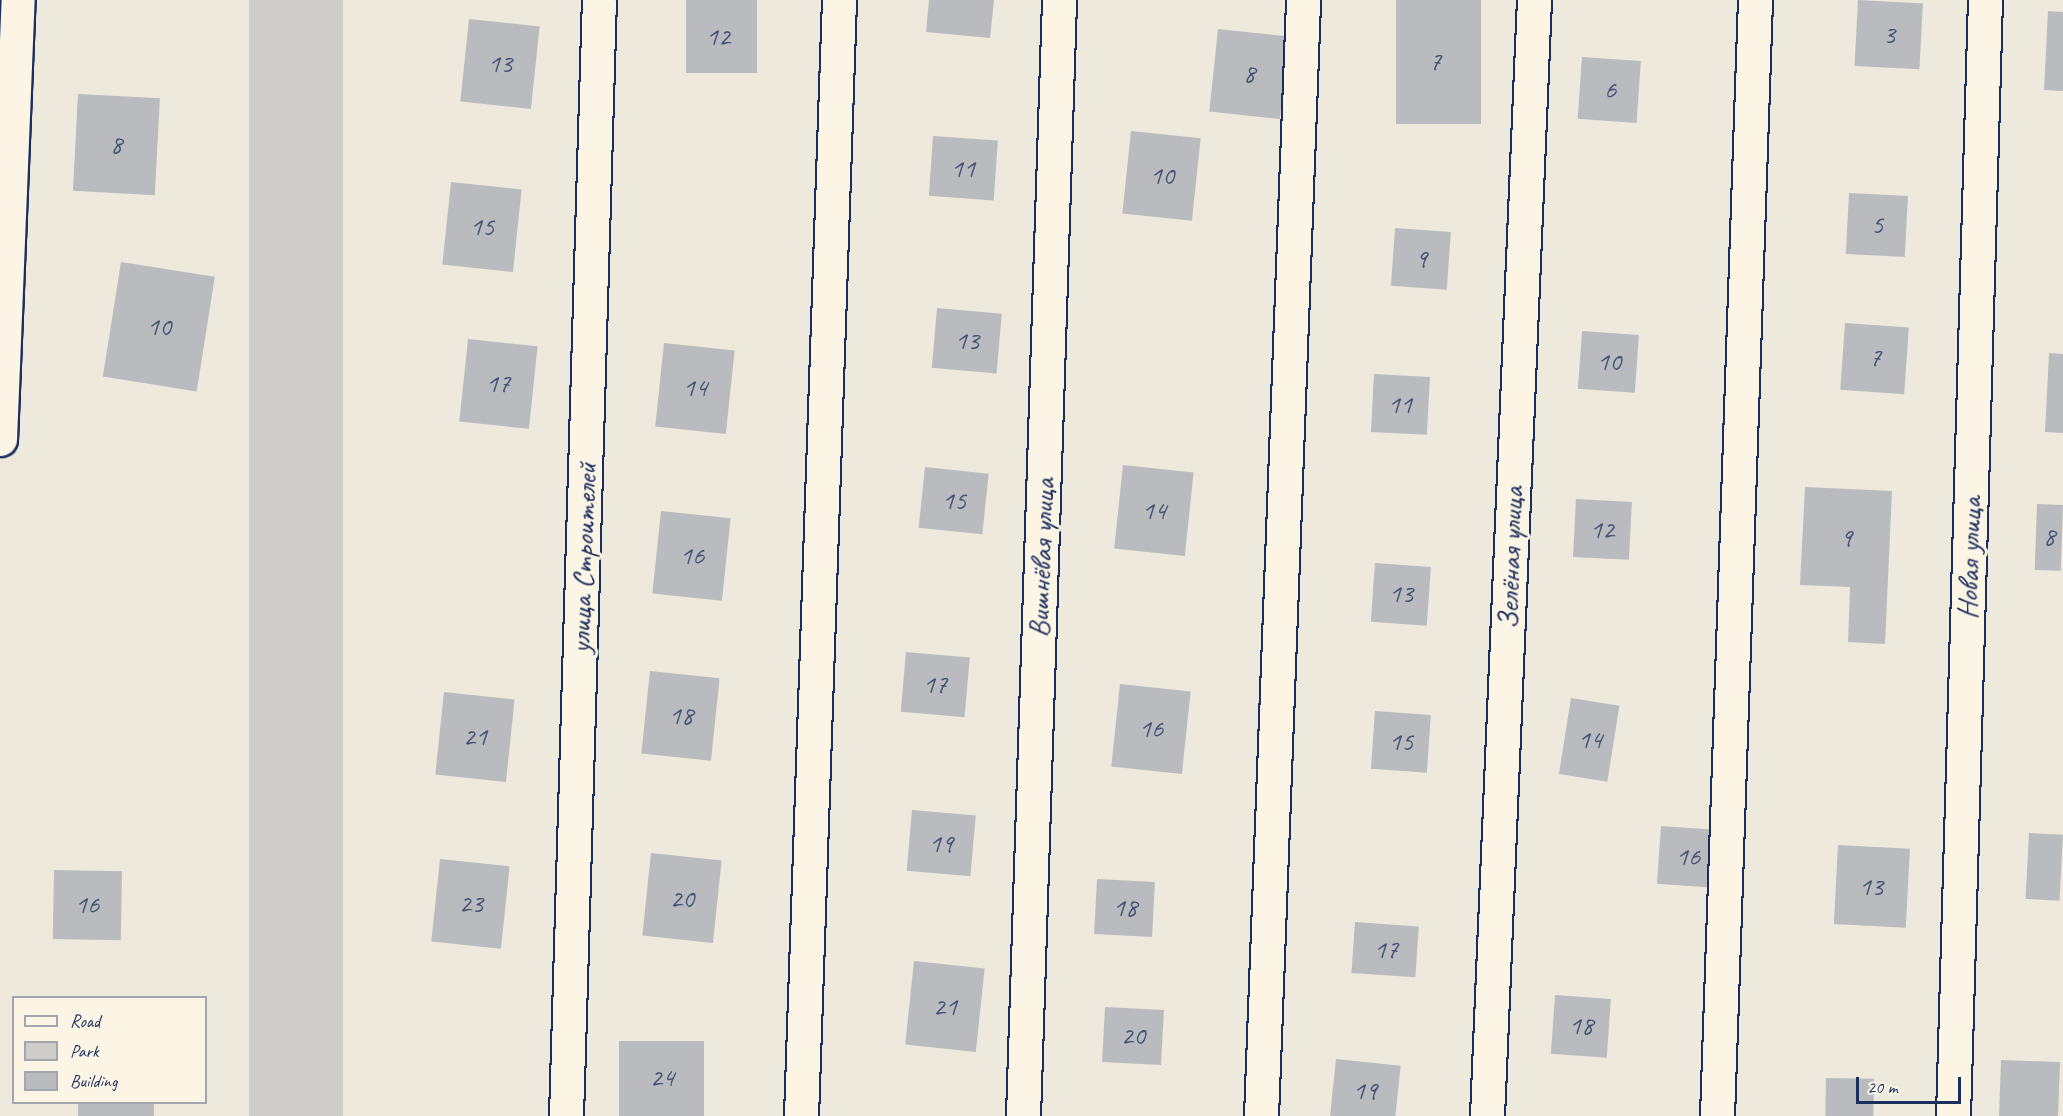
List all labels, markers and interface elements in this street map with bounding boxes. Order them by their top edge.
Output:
house number: 3 [1883,19,1895,51]
house number: 12 [706,21,730,53]
house number: 7 [1429,46,1441,78]
house number: 13 [488,48,512,80]
house number: 8 [1243,58,1255,90]
house number: 6 [1604,74,1616,106]
house number: 8 [110,129,122,161]
house number: 11 [951,153,975,185]
house number: 10 [1150,160,1174,192]
house number: 5 [1871,209,1883,241]
house number: 15 [470,211,494,243]
house number: 9 [1415,243,1427,275]
house number: 10 [147,311,171,343]
house number: 13 [955,325,979,357]
house number: 7 [1869,342,1881,374]
house number: 10 [1597,346,1621,378]
house number: 17 [486,368,510,400]
house number: 14 [683,372,707,404]
house number: 11 [1388,389,1412,421]
street label: улица Строителей [562,463,604,653]
street label: Вишнёвая улица [1020,476,1062,640]
street label: Зелёная улица [1489,484,1531,632]
house number: 15 [942,485,966,517]
house number: 14 [1142,495,1166,527]
street label: Новая улица [1949,496,1989,620]
house number: 12 [1590,514,1614,546]
house number: 8 [2043,521,2055,553]
house number: 9 [1840,522,1852,554]
house number: 16 [680,540,704,572]
house number: 13 [1389,578,1413,610]
house number: 17 [923,669,947,701]
house number: 18 [669,700,693,732]
house number: 16 [1139,713,1163,745]
house number: 21 [463,721,487,753]
house number: 14 [1578,724,1602,756]
house number: 15 [1389,726,1413,758]
house number: 19 [929,828,953,860]
house number: 16 [1676,841,1700,873]
house number: 13 [1859,871,1883,903]
house number: 20 [670,883,694,915]
house number: 23 [459,888,483,920]
house number: 16 [75,889,99,921]
house number: 18 [1113,892,1137,924]
house number: 17 [1374,934,1398,966]
house number: 21 [933,991,957,1023]
legend [12,996,207,1104]
text: Road [70,1010,100,1032]
house number: 18 [1569,1010,1593,1042]
house number: 20 [1121,1020,1145,1052]
text: Park [70,1040,99,1062]
house number: 24 [650,1062,674,1094]
scale bar [1859,1065,1964,1103]
text: Building [70,1070,117,1092]
house number: 19 [1353,1075,1377,1107]
text: 20 m [1867,1076,1898,1098]

